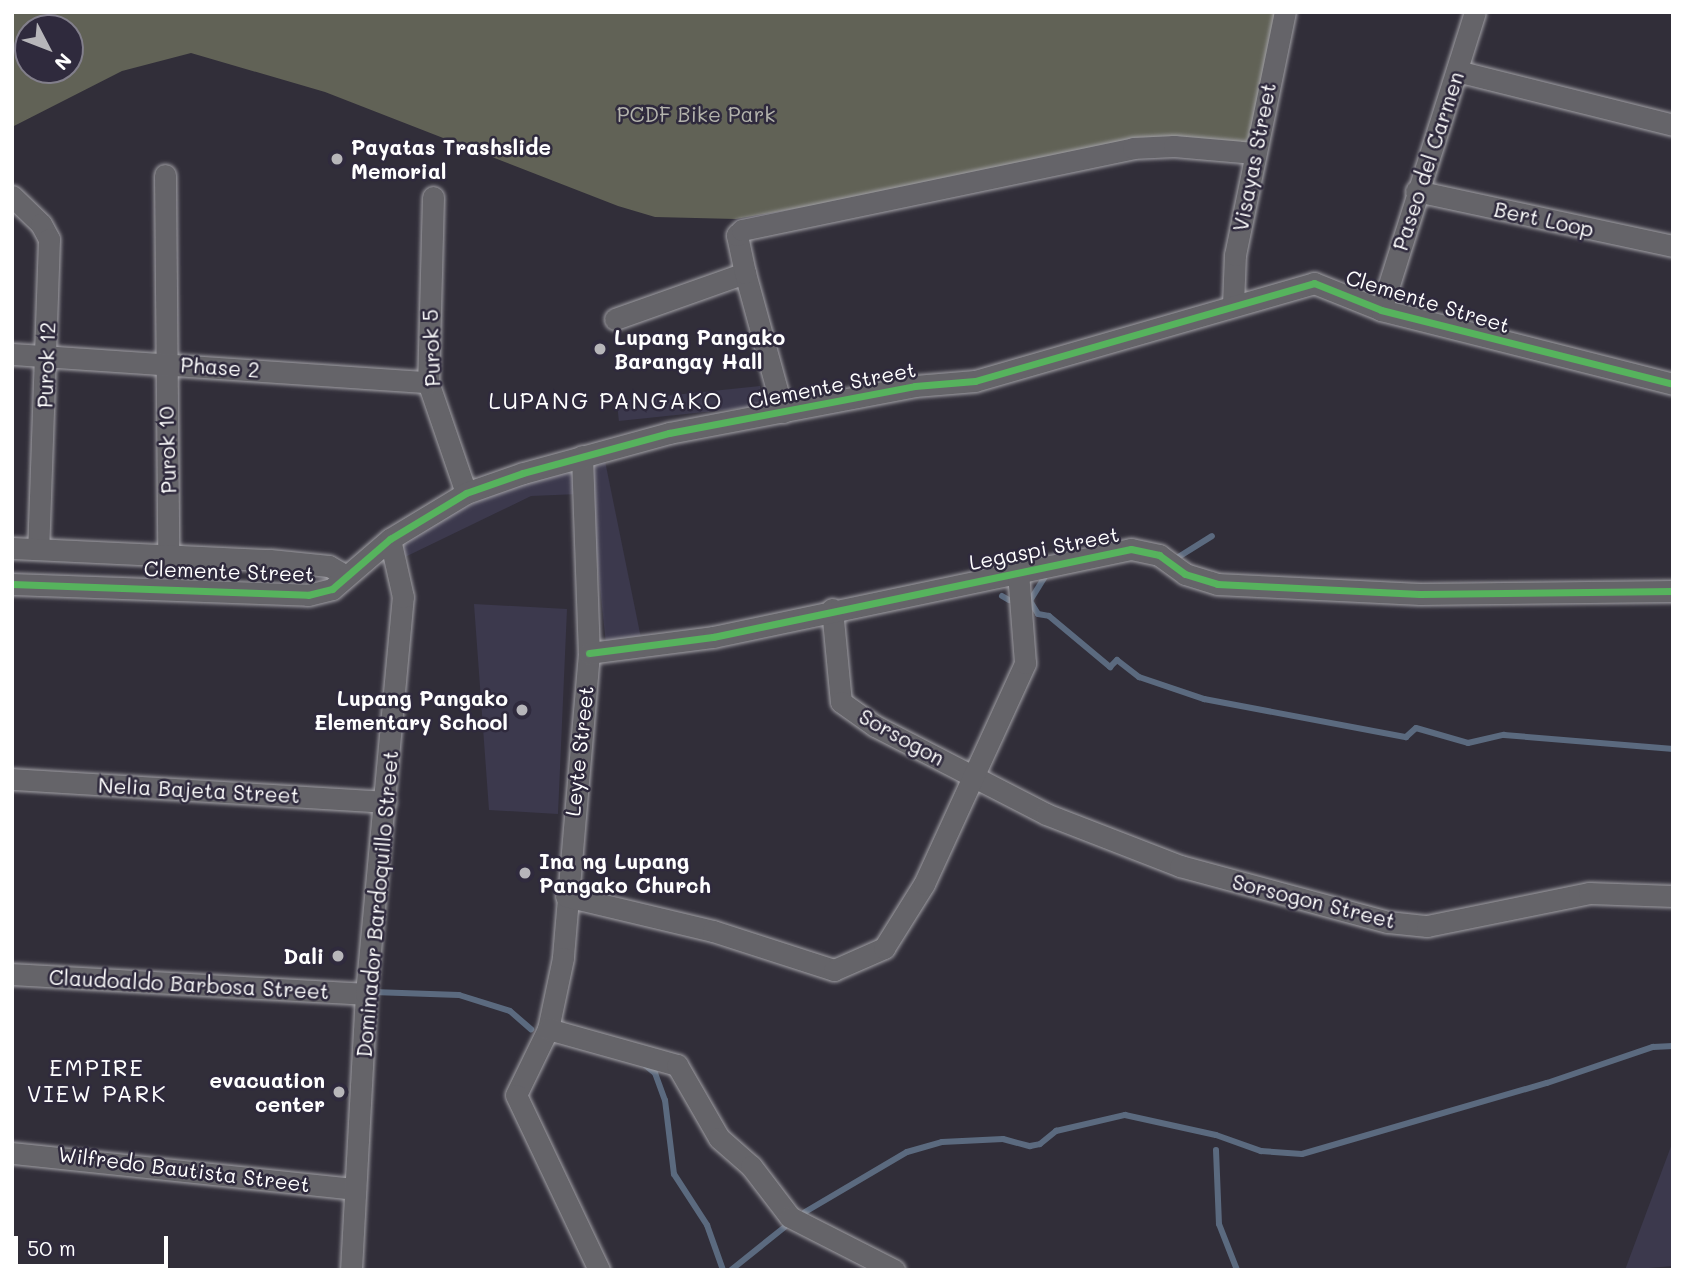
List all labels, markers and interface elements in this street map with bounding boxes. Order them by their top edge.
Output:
north arrow [14,14,84,84]
text: N [49,48,78,76]
street label: Paseo del Carmen [1387,68,1469,254]
street label: Visayas Street [1227,80,1281,234]
park label: PCDF Bike Park [617,101,775,127]
place label: Payatas Trashslide Memorial [351,134,551,184]
marker: Payatas Trashslide Memorial [329,151,345,167]
street label: Bert Loop [1492,196,1596,242]
street label: Clemente Street [1343,264,1513,338]
street label: Purok 5 [417,309,445,387]
street label: Purok 12 [32,321,60,409]
place label: Lupang Pangako Barangay Hall [614,324,785,374]
marker: Lupang Pangako Barangay Hall [592,341,608,357]
street label: Phase 2 [180,352,260,382]
street label: Clemente Street [746,356,918,414]
district label: LUPANG PANGAKO [490,386,722,414]
street label: Purok 10 [153,406,181,494]
street label: Legaspi Street [967,521,1121,575]
street label: Clemente Street [143,555,315,587]
place label: Lupang Pangako Elementary School [314,685,508,735]
street label: Leyte Street [560,685,598,817]
marker: Lupang Pangako Elementary School [514,702,530,718]
street label: Sorsogon [855,703,949,771]
street label: Dominador Bardoquillo Street [351,749,403,1059]
street label: Nelia Bajeta Street [97,772,301,808]
place label: Ina ng Lupang Pangako Church [539,848,711,898]
marker: Ina ng Lupang Pangako Church [517,865,533,881]
street label: Sorsogon Street [1230,869,1398,933]
place label: Dali [283,943,324,969]
marker: Dali [330,948,346,964]
street label: Claudoaldo Barbosa Street [48,964,330,1004]
district label: EMPIRE VIEW PARK [28,1053,166,1107]
place label: evacuation center [210,1067,325,1117]
marker: evacuation center [331,1084,347,1100]
street label: Wilfredo Bautista Street [57,1141,311,1197]
scale bar [18,1222,172,1266]
text: 50 m [27,1234,76,1261]

